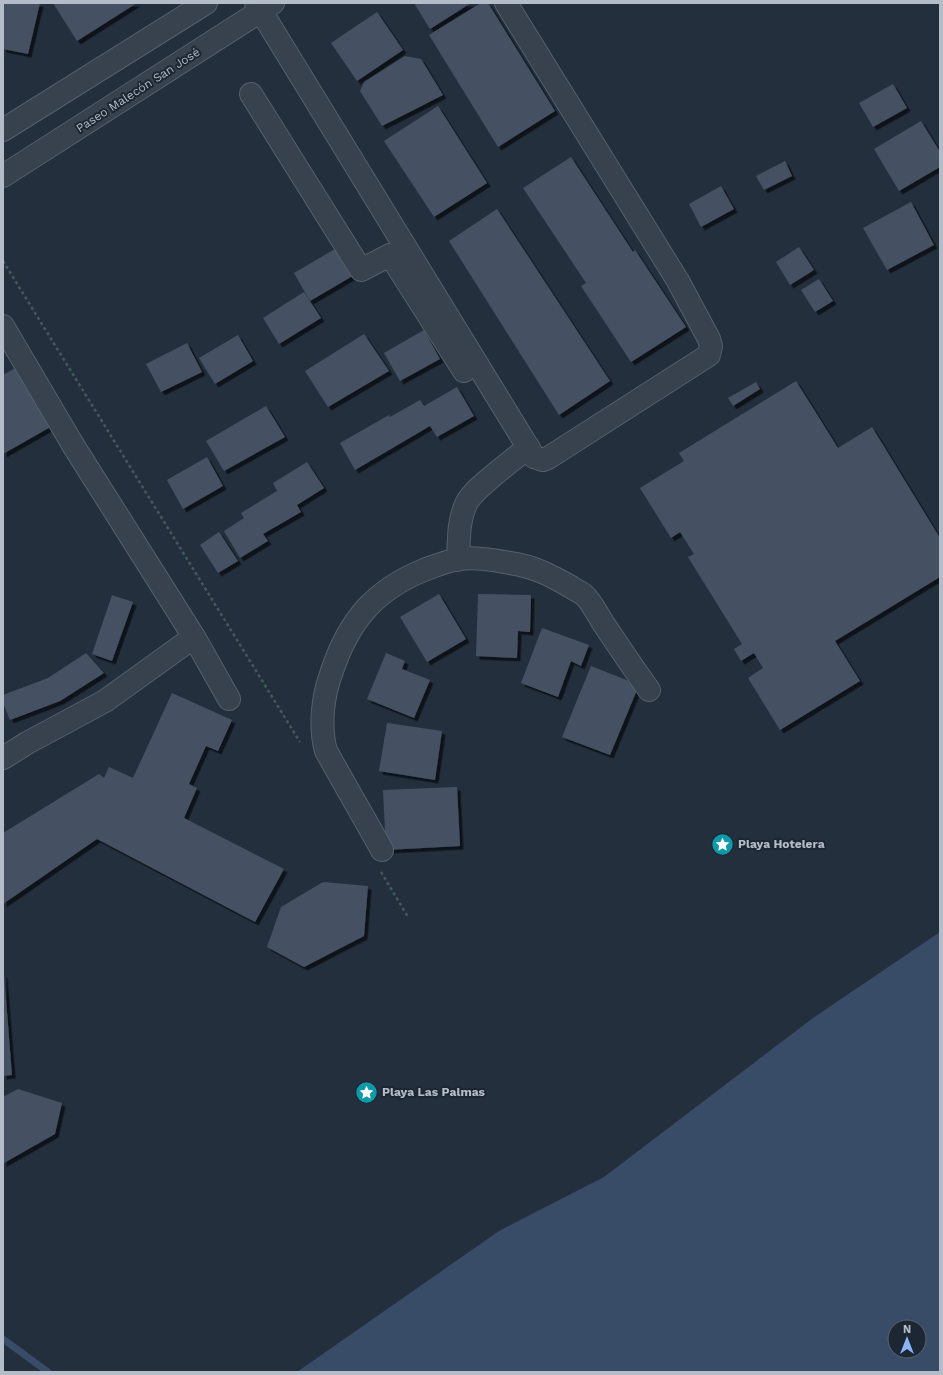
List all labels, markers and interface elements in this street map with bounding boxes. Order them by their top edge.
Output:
street label: Paseo Malecón San José [74,45,202,135]
place icon: Playa Hotelera [710,831,736,857]
place label: Playa Hotelera [738,837,825,851]
place icon: Playa Las Palmas [354,1079,380,1105]
place label: Playa Las Palmas [382,1085,486,1099]
north arrow [887,1319,927,1359]
text: N [903,1323,911,1336]

